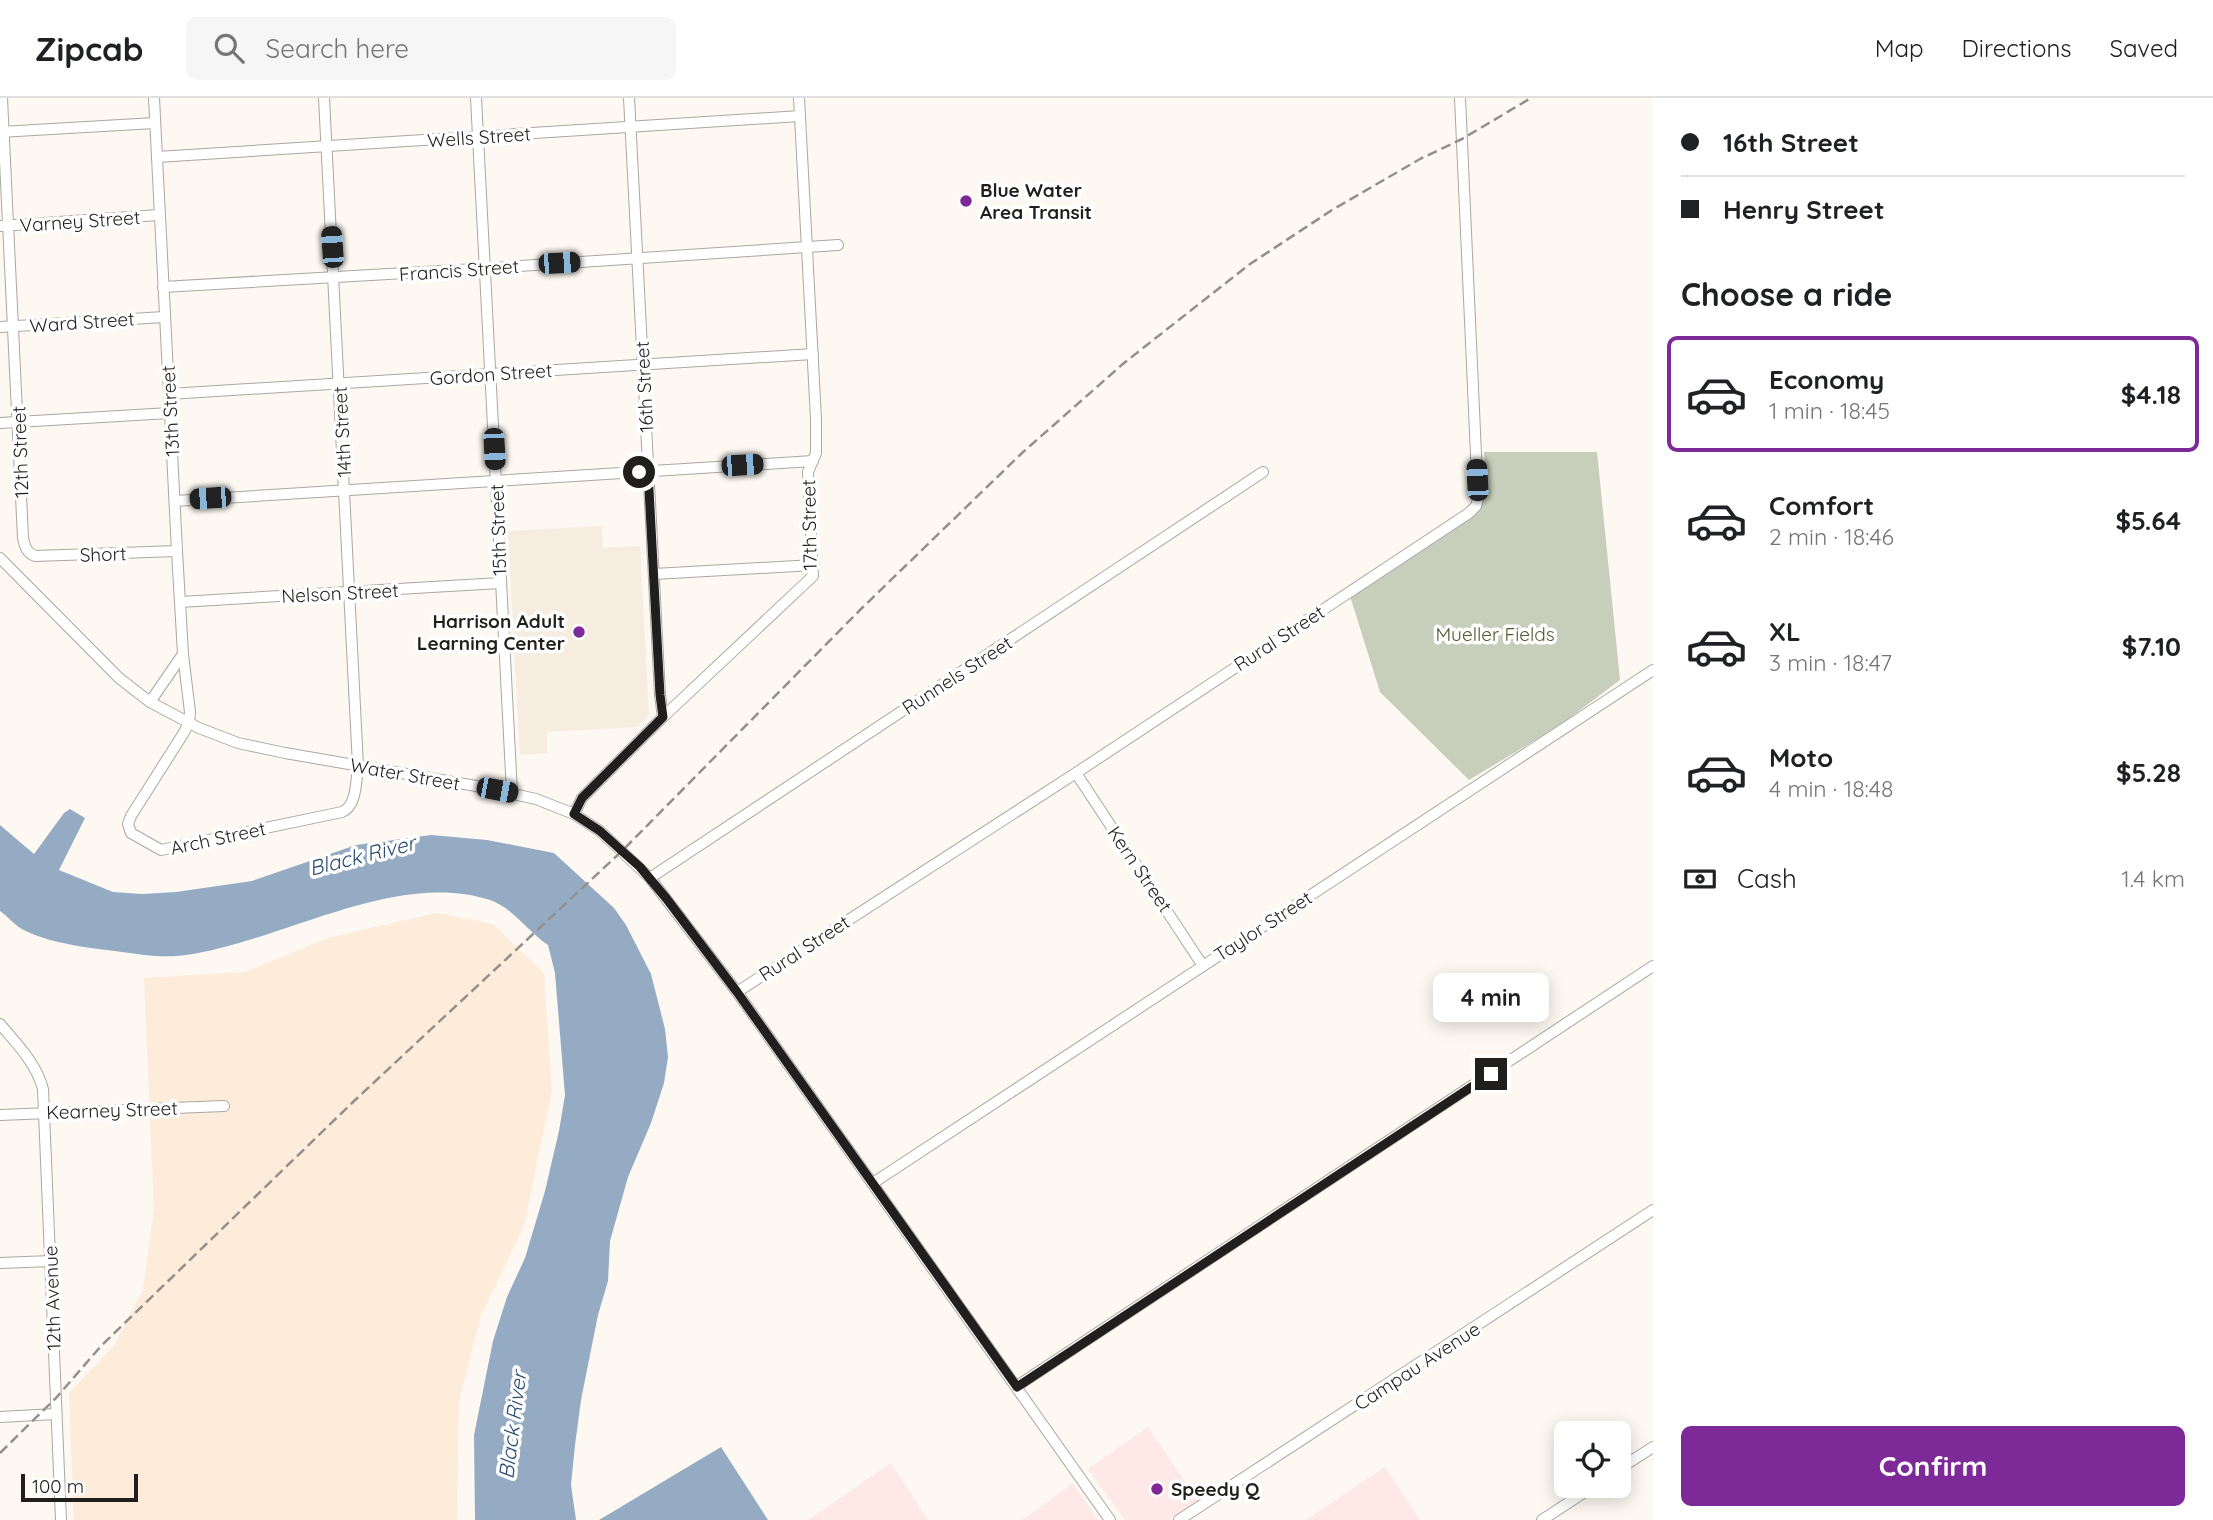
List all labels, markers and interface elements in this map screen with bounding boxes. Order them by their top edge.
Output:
search box [186,17,676,80]
text: Zipcab [35,28,144,69]
icon: search [210,29,248,67]
text: Search here [266,32,409,65]
text: Map [1875,33,1924,63]
text: Directions [1962,33,2072,63]
text: Saved [2110,33,2178,63]
street label: Wells Street [427,121,531,153]
text: 16th Street [1723,126,1859,159]
place label: Blue Water Area Transit [980,178,1092,224]
marker: Blue Water Area Transit [958,193,974,209]
text: Henry Street [1723,193,1885,226]
street label: Varney Street [19,205,141,237]
car [321,225,344,269]
car [538,251,581,275]
street label: Francis Street [398,254,520,286]
text: Choose a ride [1681,274,1893,314]
street label: Ward Street [29,306,135,338]
street label: 16th Street [630,341,658,433]
street label: Gordon Street [429,358,553,390]
icon: car [1685,363,1748,426]
text: Economy [1769,363,1884,396]
street label: 13th Street [156,365,184,457]
text: $4.18 [2121,378,2181,411]
street label: 14th Street [328,386,356,478]
text: 1 min · 18:45 [1769,396,1890,425]
street label: 12th Street [6,406,34,498]
car [483,427,506,471]
car [721,453,764,477]
route start [623,456,655,488]
car [1466,458,1489,502]
street label: 17th Street [796,479,822,571]
street label: 15th Street [484,484,512,576]
car [189,486,232,510]
icon: car [1685,489,1748,552]
text: Comfort [1769,489,1874,522]
text: $5.64 [2115,504,2181,537]
text: 2 min · 18:46 [1769,522,1894,551]
street label: Short [79,541,127,567]
street label: Nelson Street [281,578,399,608]
street label: Rural Street [1229,600,1329,676]
place label: Harrison Adult Learning Center [417,609,565,655]
icon: car [1685,615,1748,678]
text: XL [1769,615,1801,648]
park label: Mueller Fields [1435,622,1555,646]
marker: Harrison Adult Learning Center [571,624,587,640]
text: $7.10 [2122,630,2181,663]
street label: Runnels Street [897,631,1017,719]
text: 3 min · 18:47 [1769,648,1892,677]
icon: car [1685,741,1748,804]
text: Moto [1769,741,1833,774]
street label: Water Street [348,753,462,795]
text: $5.28 [2116,756,2181,789]
text: 4 min · 18:48 [1769,774,1893,803]
car [475,776,520,804]
street label: Arch Street [168,816,268,860]
street label: Kern Street [1102,821,1178,917]
water label: Black River [306,829,421,881]
icon: cash [1681,860,1719,898]
text: Cash [1737,862,1797,895]
text: 1.4 km [2121,864,2185,893]
street label: Taylor Street [1210,885,1316,967]
street label: Rural Street [754,910,854,986]
callout: 4 min [1433,972,1549,1021]
text: 4 min [1461,983,1521,1012]
route end [1475,1058,1507,1090]
street label: Kearney Street [46,1096,178,1124]
street label: 12th Avenue [38,1245,66,1351]
street label: Campau Avenue [1350,1316,1484,1416]
water label: Black River [492,1367,532,1480]
map controls [1554,1421,1631,1498]
button: locate [1554,1421,1631,1498]
button: Confirm [1681,1426,2185,1506]
scale bar [21,1471,138,1503]
text: 100 m [32,1474,84,1498]
place label: Speedy Q [1171,1477,1260,1501]
marker: Speedy Q [1149,1481,1165,1497]

